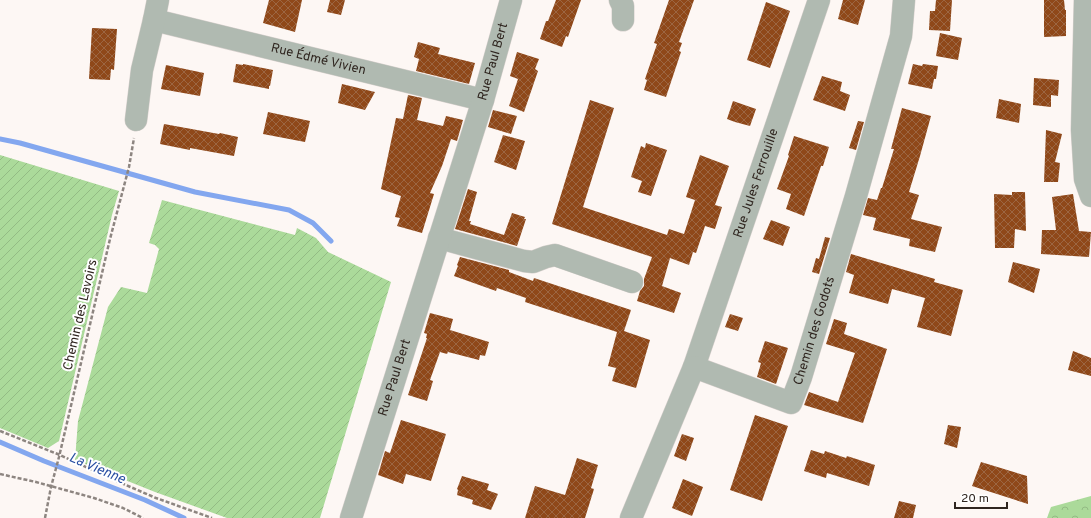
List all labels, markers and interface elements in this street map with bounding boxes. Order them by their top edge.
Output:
street label: Rue Paul Bert [475,21,512,103]
street label: Rue Édmé Vivien [269,41,367,79]
street label: Rue Jules Ferrouille [731,127,783,240]
street label: Chemin des Lavoirs [60,258,102,372]
street label: Chemin des Godots [791,275,839,388]
street label: Rue Paul Bert [376,337,415,419]
water label: La Vienne [66,450,128,489]
scale bar [955,484,1007,510]
text: 20 m [961,491,989,507]

